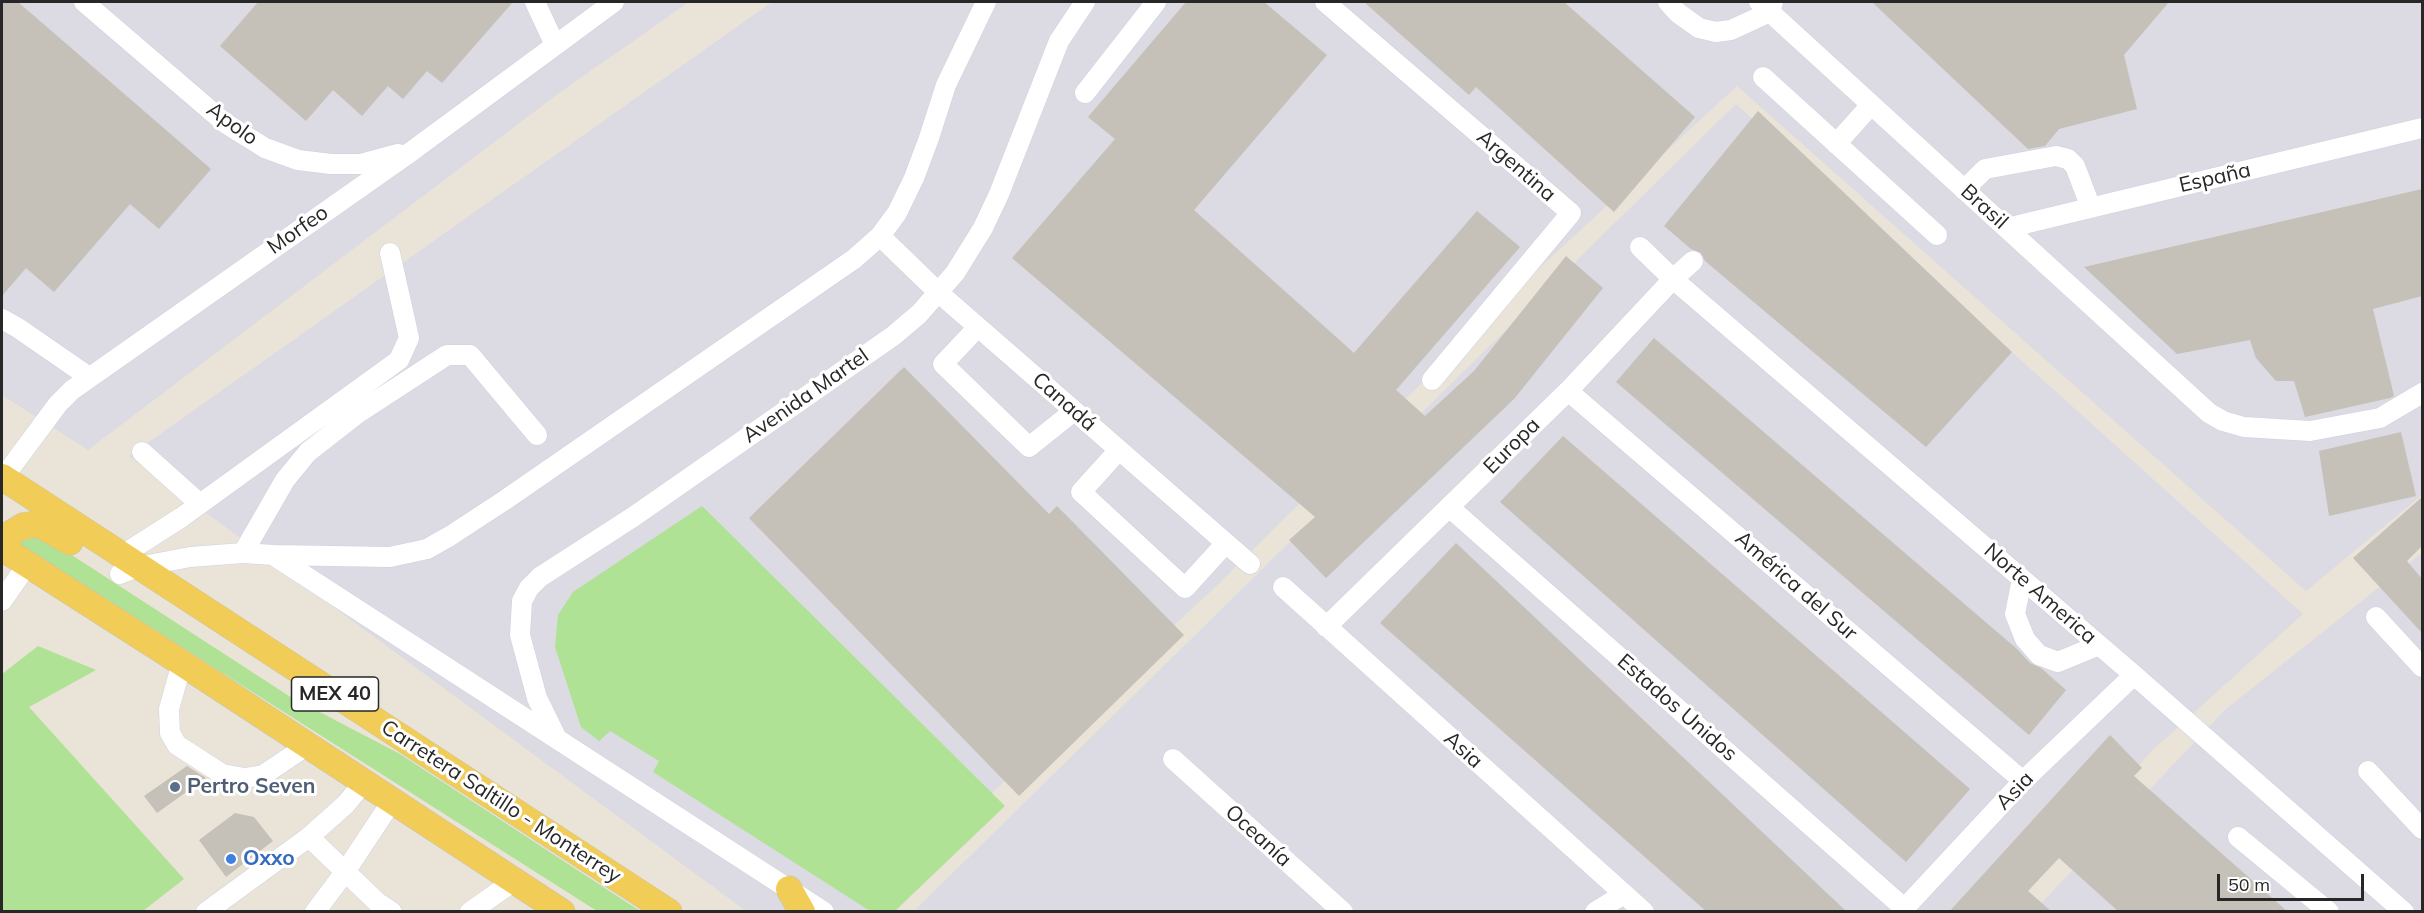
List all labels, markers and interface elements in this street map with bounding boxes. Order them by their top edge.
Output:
street label: Apolo [202,97,262,151]
street label: Argentina [1471,125,1561,207]
street label: España [2177,158,2253,198]
street label: Brasil [1955,179,2013,235]
street label: Morfeo [263,200,333,260]
street label: Avenida Martel [738,343,874,449]
street label: Canadá [1027,367,1101,437]
street label: Europa [1479,413,1545,479]
street label: América del Sur [1730,526,1862,646]
street label: Norte America [1979,538,2101,650]
street label: Estados Unidos [1612,649,1742,767]
road number: MEX 40 [292,677,378,711]
street label: Carretera Saltillo - Monterrey [376,715,626,889]
street label: Asia [1438,726,1488,774]
street label: Asia [1991,767,2039,815]
place label: Pertro Seven [187,774,315,800]
marker: Pertro Seven [168,780,182,794]
street label: Oceanía [1220,800,1296,872]
place label: Oxxo [243,846,295,872]
marker: Oxxo [224,852,238,866]
scale bar [2220,862,2367,900]
text: 50 m [2228,873,2270,896]

